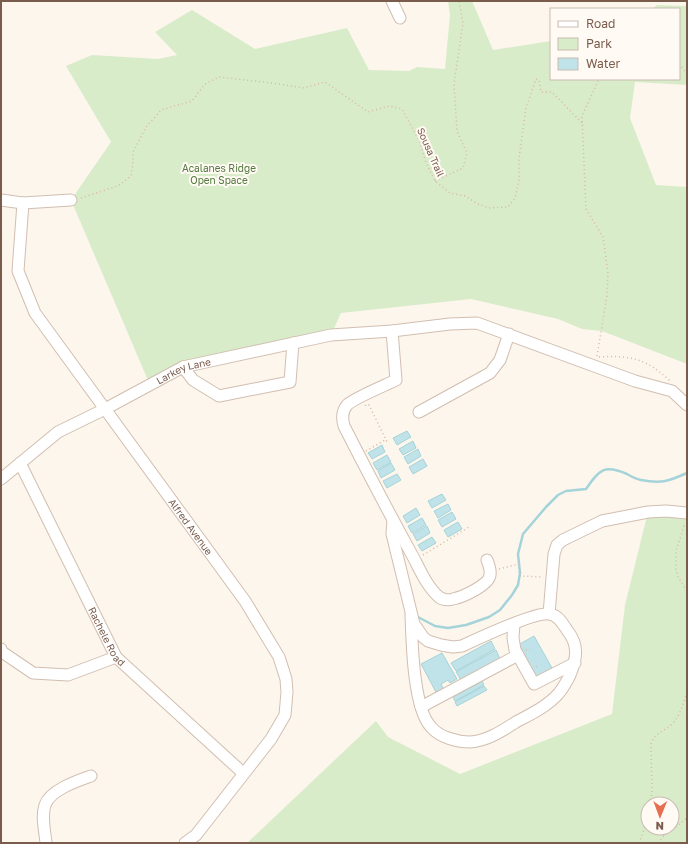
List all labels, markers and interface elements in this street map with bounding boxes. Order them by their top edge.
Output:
legend [550,8,680,80]
text: Road [586,16,615,31]
text: Park [586,36,612,51]
text: Water [586,56,620,71]
street label: Sousa Trail [415,126,447,178]
park label: Acalanes Ridge Open Space [182,162,256,186]
street label: Larkey Lane [154,355,212,386]
street label: Alfred Avenue [166,496,215,557]
street label: Rachele Road [86,605,128,668]
north arrow [640,796,680,836]
text: N [656,820,664,833]

